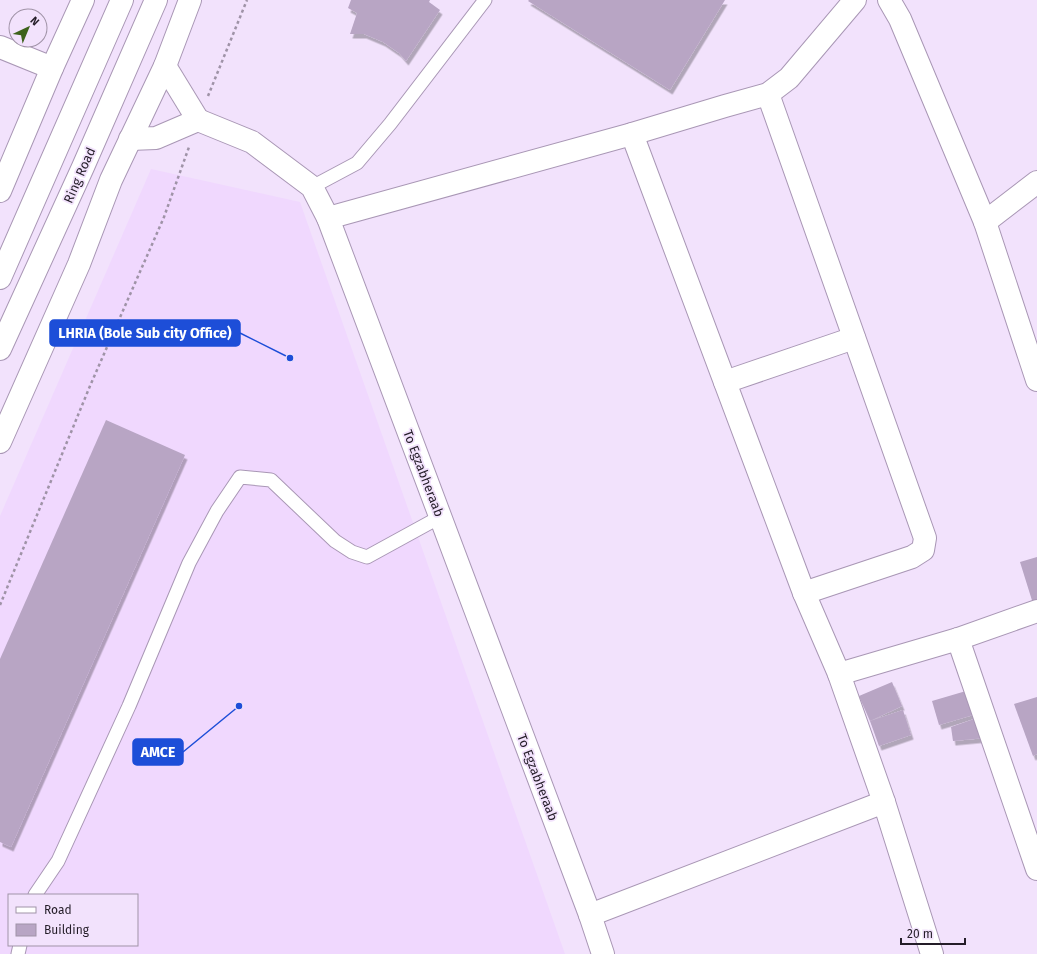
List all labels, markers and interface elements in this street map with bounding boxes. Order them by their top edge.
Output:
north arrow [8,8,48,48]
text: N [27,14,42,28]
street label: Ring Road [61,145,98,205]
callout: LHRIA (Bole Sub city Office) [50,320,240,346]
text: LHRIA (Bole Sub city Office) [58,325,232,342]
street label: To Egzabheraab [400,428,447,519]
street label: To Egzabheraab [514,732,561,823]
callout: AMCE [133,739,183,765]
text: AMCE [140,744,175,761]
legend [8,894,138,946]
text: Road [44,903,72,917]
scale bar [901,920,965,946]
text: Building [44,923,90,937]
text: 20 m [907,927,933,941]

